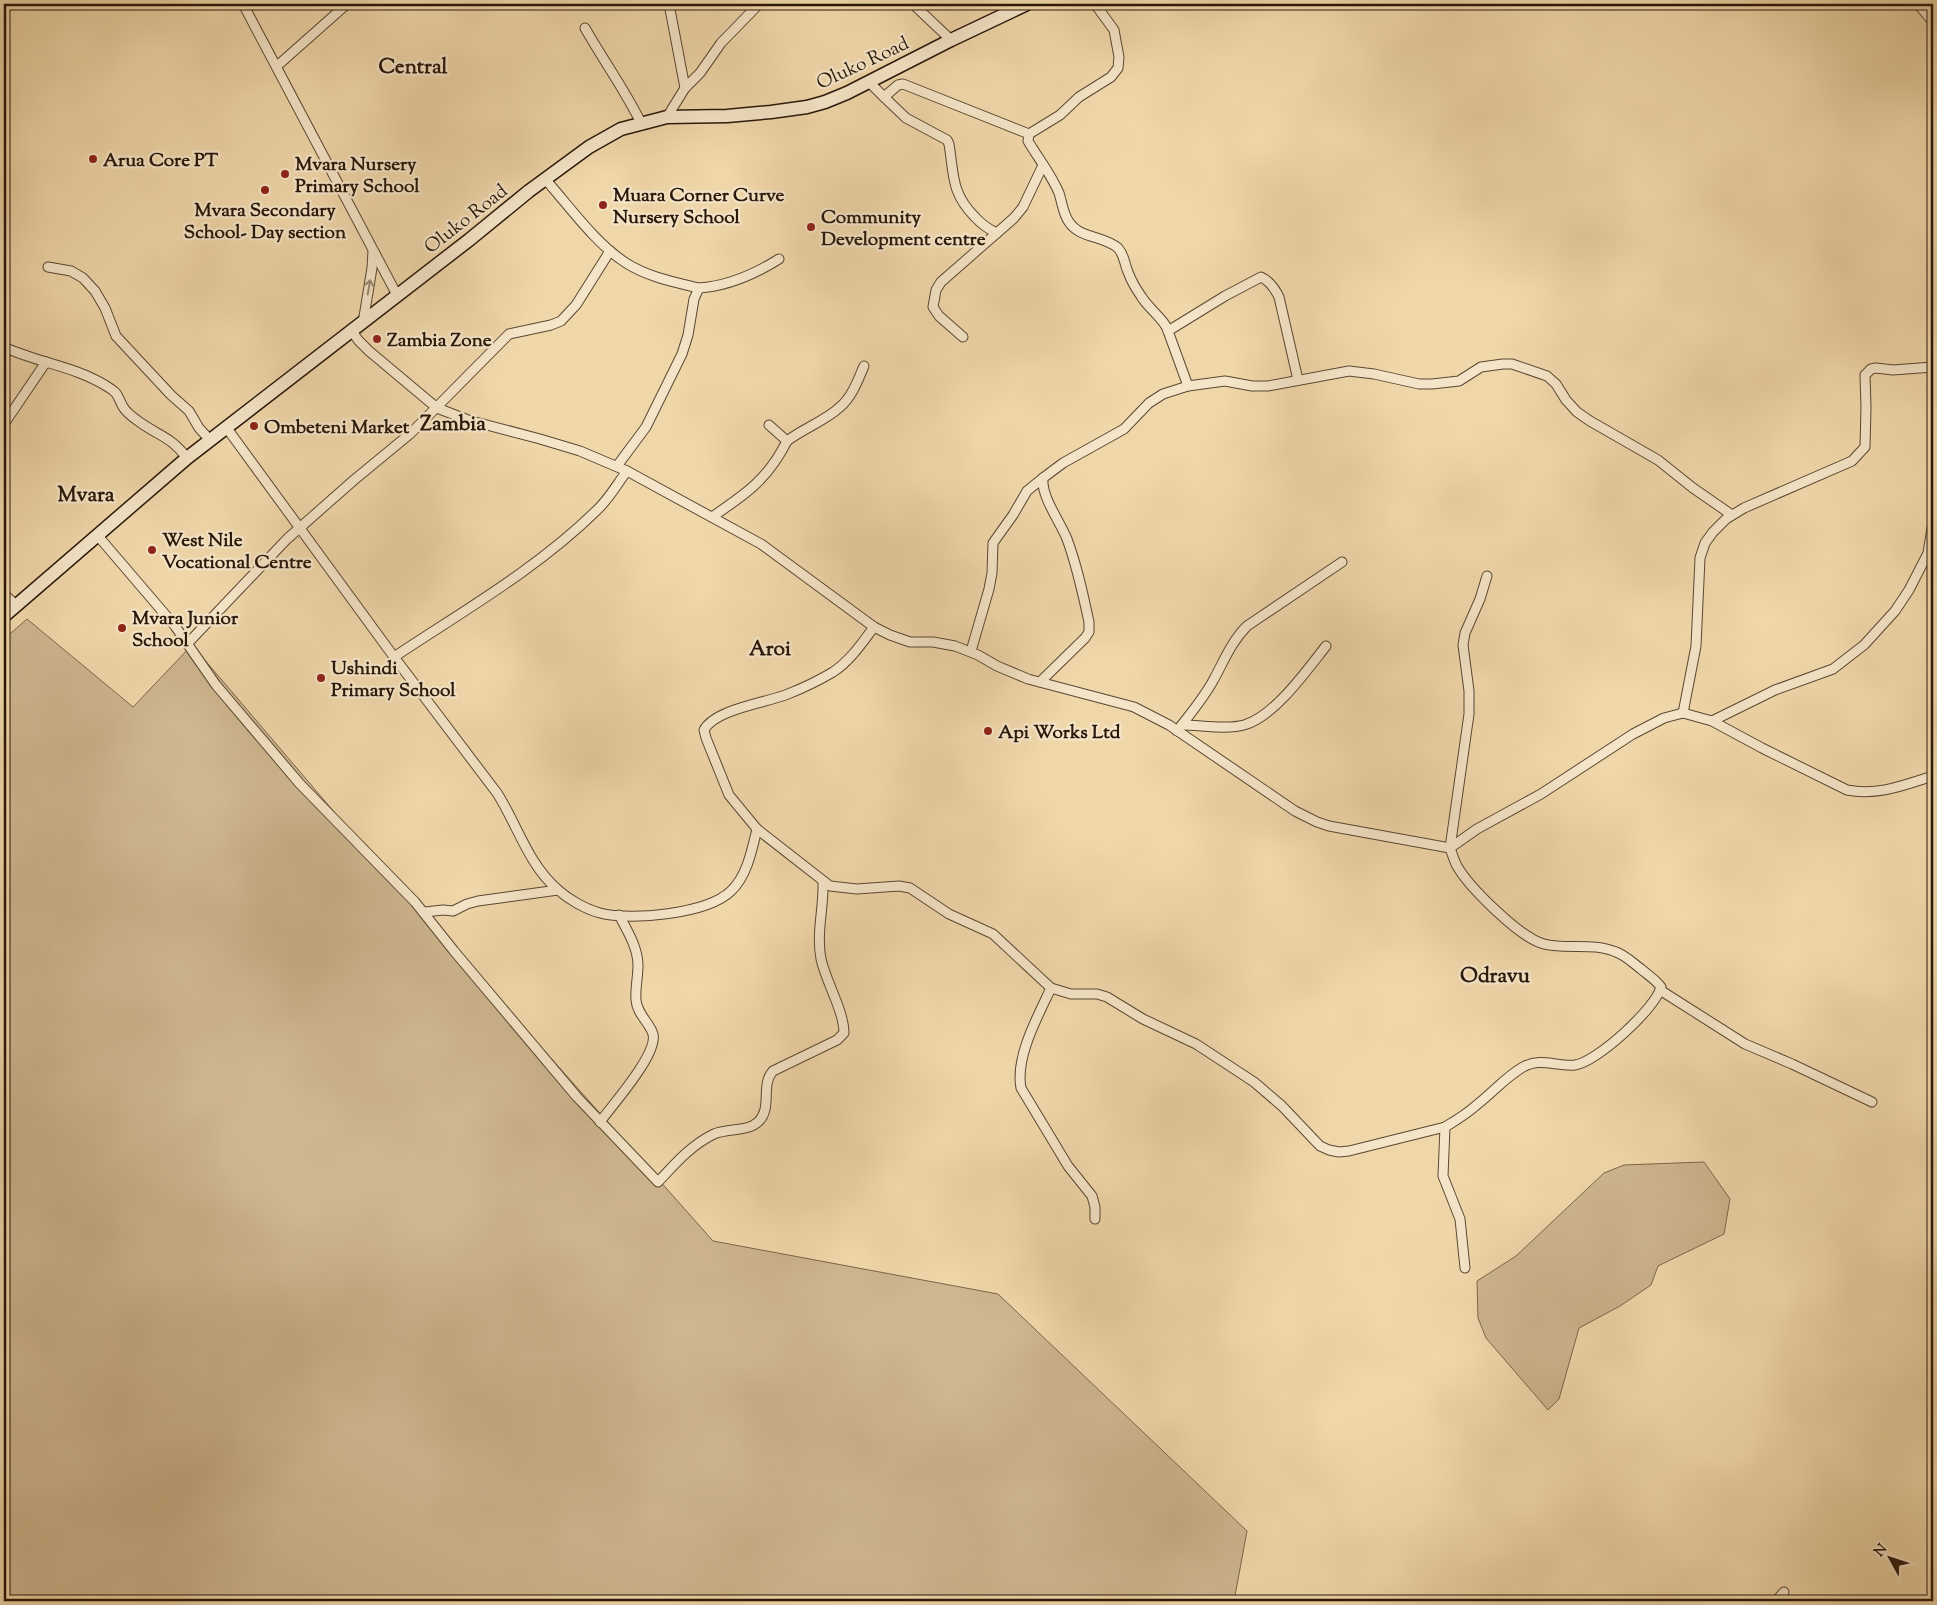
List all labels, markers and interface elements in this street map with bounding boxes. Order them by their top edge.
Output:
street label: Oluko Road [812,31,914,98]
district label: Central [379,53,448,83]
place label: Arua Core PT [103,148,219,175]
place label: Mvara Nursery Primary School [295,152,420,201]
marker: Arua Core PT [87,153,99,165]
marker: Mvara Nursery Primary School [279,168,291,180]
street label: Oluko Road [419,179,514,261]
place label: Muara Corner Curve Nursery School [613,183,784,232]
marker: Mvara Secondary School- Day section [259,184,271,196]
place label: Mvara Secondary School- Day section [184,198,347,247]
marker: Muara Corner Curve Nursery School [597,199,609,211]
place label: Community Development centre [821,205,986,254]
marker: Community Development centre [805,221,817,233]
one-way arrow [364,279,374,295]
place label: Zambia Zone [387,328,492,355]
marker: Zambia Zone [371,333,383,345]
district label: Zambia [420,410,486,440]
place label: Ombeteni Market [264,415,410,442]
marker: Ombeteni Market [248,420,260,432]
district label: Mvara [58,481,115,511]
place label: West Nile Vocational Centre [162,528,312,577]
marker: West Nile Vocational Centre [146,544,158,556]
place label: Mvara Junior School [132,606,239,655]
marker: Mvara Junior School [116,622,128,634]
district label: Aroi [749,635,791,665]
place label: Ushindi Primary School [331,656,456,705]
marker: Ushindi Primary School [315,672,327,684]
place label: Api Works Ltd [998,720,1121,747]
marker: Api Works Ltd [982,725,994,737]
district label: Odravu [1460,962,1531,992]
north arrow [1864,1532,1914,1582]
text: N [1870,1540,1893,1562]

